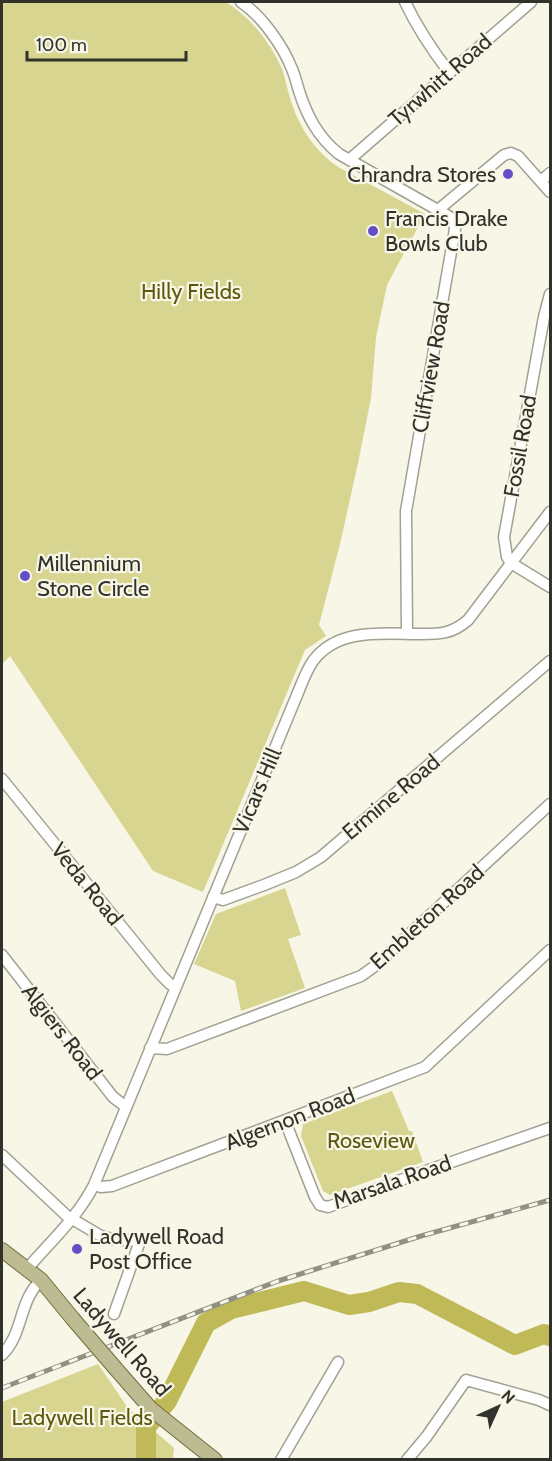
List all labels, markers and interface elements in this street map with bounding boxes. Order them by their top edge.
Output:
scale bar [27,24,186,62]
street label: Tyrwhitt Road [383,28,497,132]
text: 100 m [36,34,87,56]
place label: Chrandra Stores [347,161,496,188]
marker: Chrandra Stores [501,167,515,181]
place label: Francis Drake Bowls Club [385,205,508,257]
marker: Francis Drake Bowls Club [366,224,380,238]
park label: Hilly Fields [141,278,241,305]
street label: Cliffview Road [406,299,456,435]
street label: Fossil Road [498,393,542,499]
place label: Millennium Stone Circle [37,550,149,602]
marker: Millennium Stone Circle [18,569,32,583]
street label: Vicars Hill [227,743,288,838]
street label: Ermine Road [337,748,445,846]
street label: Veda Road [45,837,129,931]
street label: Embleton Road [364,859,490,975]
street label: Algiers Road [16,979,108,1085]
street label: Algernon Road [221,1082,359,1156]
park label: Roseview [327,1127,415,1154]
street label: Marsala Road [329,1149,455,1215]
place label: Ladywell Road Post Office [89,1223,224,1275]
marker: Ladywell Road Post Office [70,1242,84,1256]
street label: Ladywell Road [68,1282,176,1402]
north arrow [468,1377,528,1437]
text: N [498,1386,519,1407]
park label: Ladywell Fields [11,1404,153,1431]

